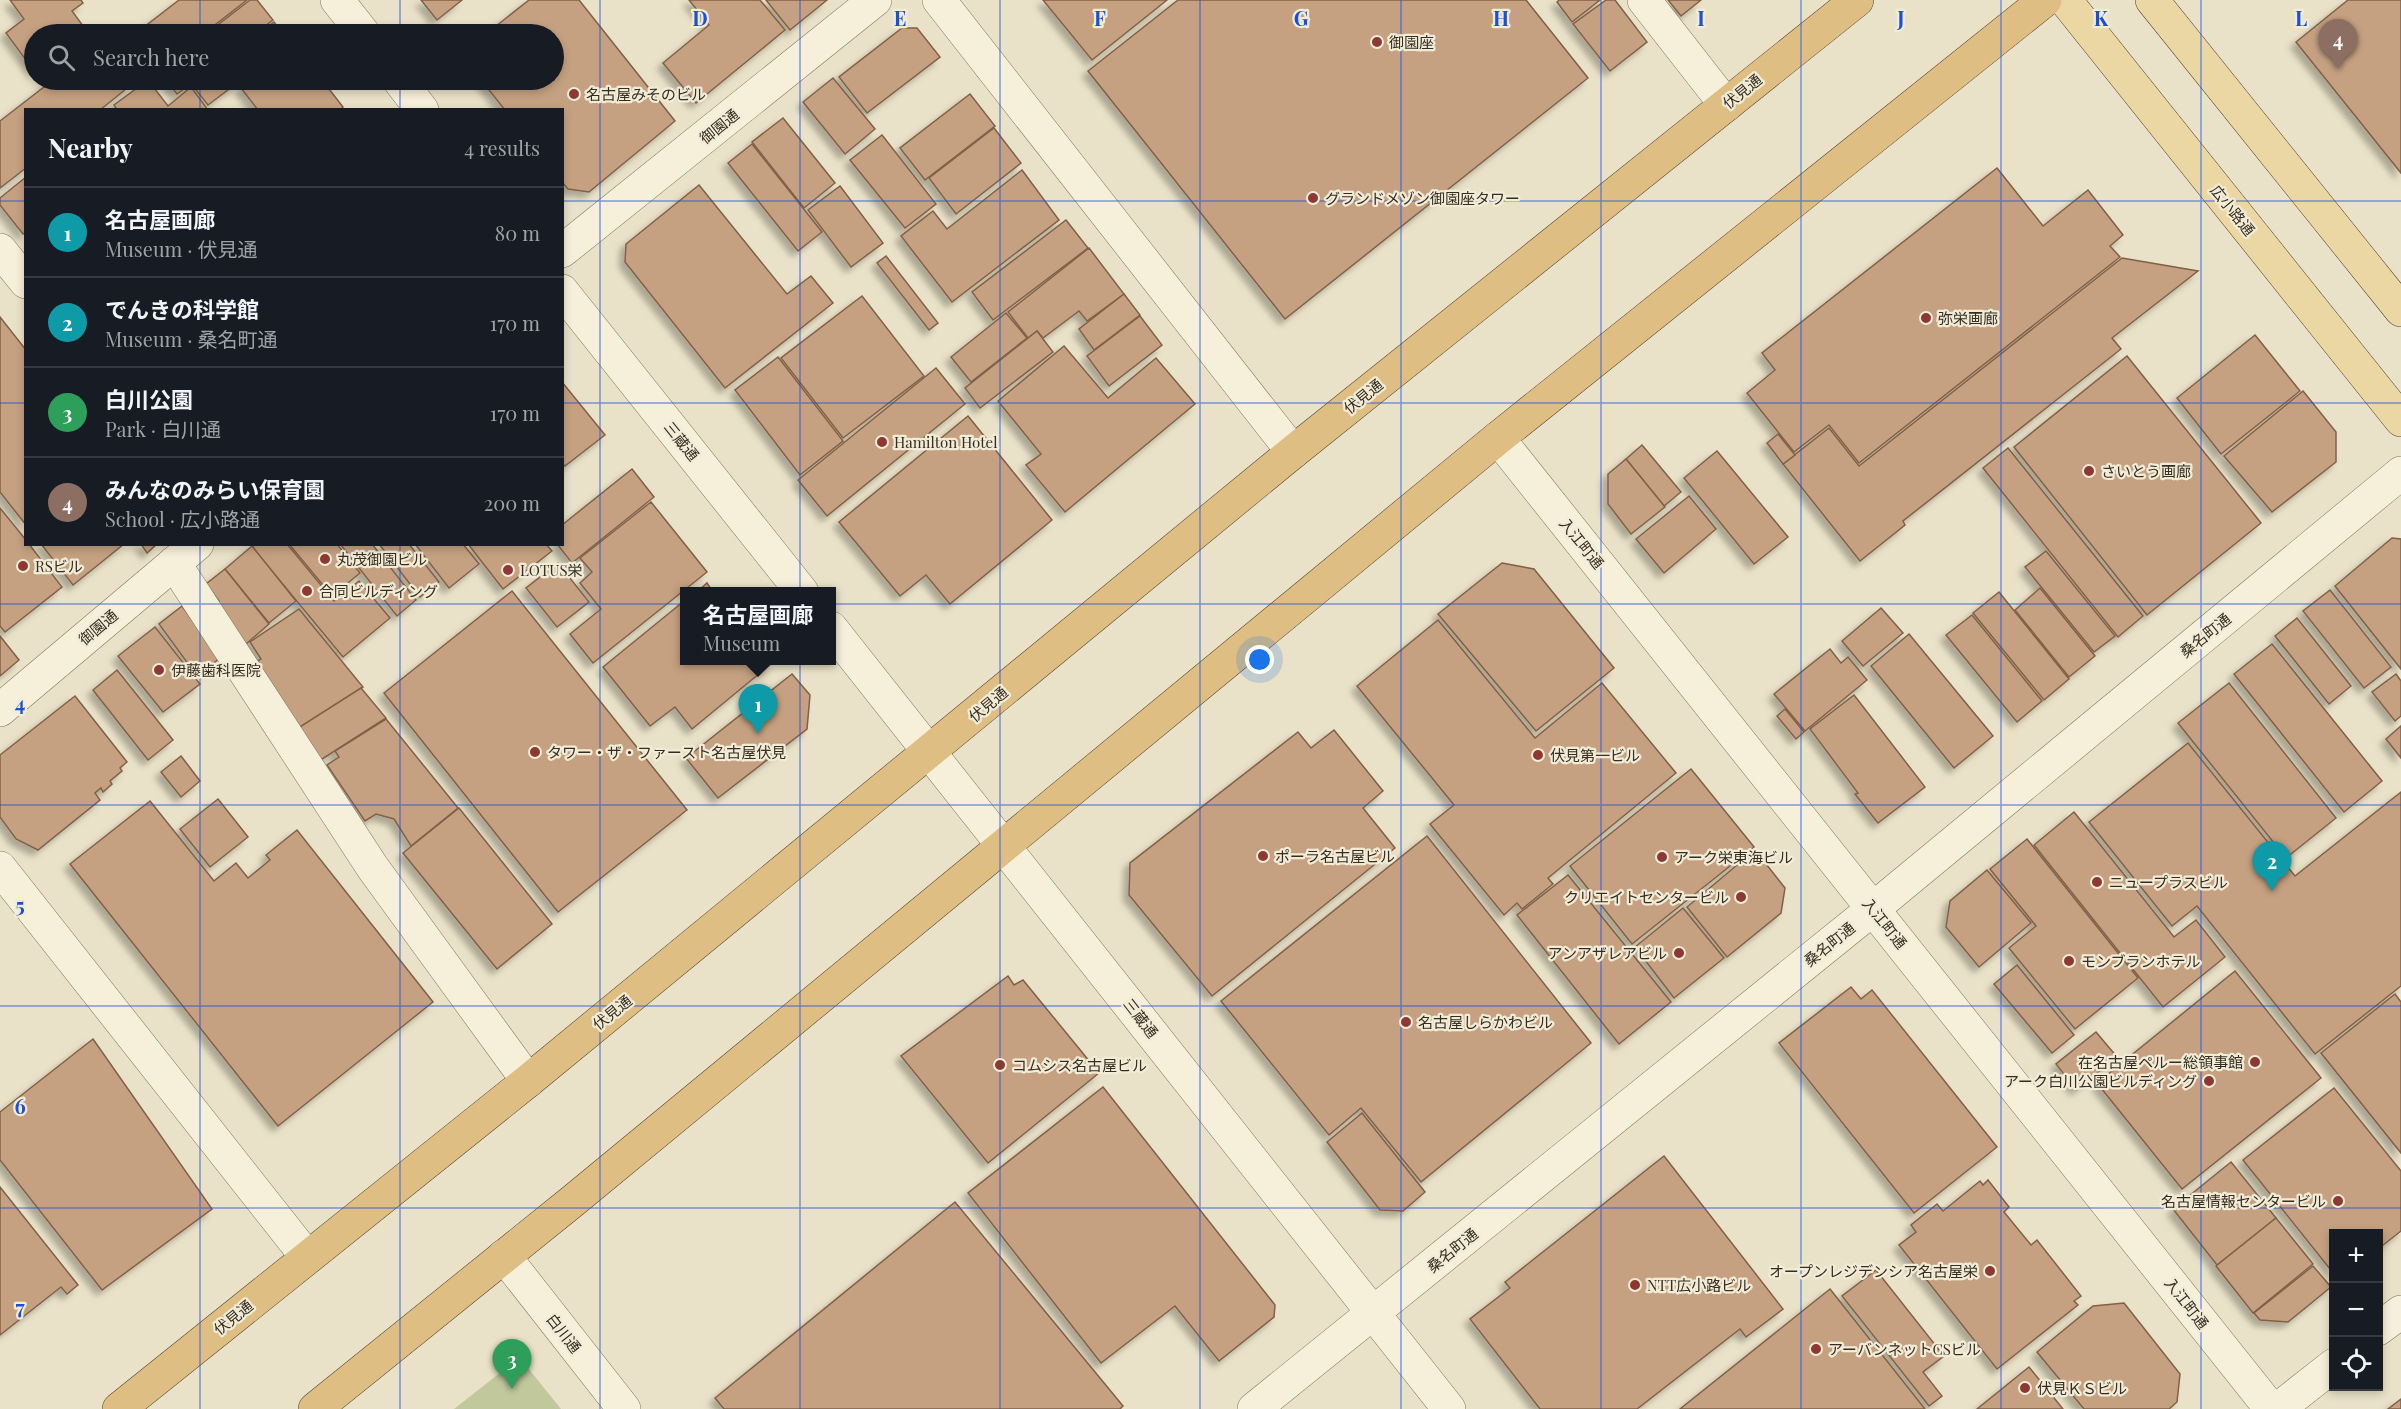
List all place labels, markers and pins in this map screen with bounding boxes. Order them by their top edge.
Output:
pin: 4 [2318,20,2358,69]
place label: 御園座 [1389,32,1434,52]
marker: 御園座 [1370,35,1384,49]
place label: 名古屋みそのビル [586,84,706,104]
marker: 名古屋みそのビル [567,87,581,101]
place label: グランドメゾン御園座タワー [1325,188,1520,208]
marker: グランドメゾン御園座タワー [1306,191,1320,205]
place label: 弥栄画廊 [1938,308,1998,328]
marker: 弥栄画廊 [1919,311,1933,325]
place label: Hamilton Hotel [894,432,997,452]
marker: Hamilton Hotel [875,435,889,449]
place label: さいとう画廊 [2101,461,2191,481]
marker: さいとう画廊 [2082,464,2096,478]
place label: 丸茂御園ビル [337,549,427,569]
marker: 丸茂御園ビル [318,552,332,566]
place label: RSビル [35,556,83,576]
marker: RSビル [16,559,30,573]
place label: LOTUS栄 [520,560,583,580]
marker: LOTUS栄 [501,563,515,577]
place label: 合同ビルディング [319,581,438,601]
marker: 合同ビルディング [300,584,314,598]
place label: 伊藤歯科医院 [171,660,261,680]
marker: 伊藤歯科医院 [152,663,166,677]
pin: 1 [738,684,777,734]
place label: タワー・ザ・ファースト名古屋伏見 [547,742,786,762]
marker: タワー・ザ・ファースト名古屋伏見 [528,745,542,759]
place label: 伏見第一ビル [1550,745,1640,765]
marker: 伏見第一ビル [1531,748,1545,762]
pin: 2 [2252,842,2292,891]
place label: ポーラ名古屋ビル [1275,846,1395,866]
place label: アーク栄東海ビル [1674,847,1793,867]
marker: ポーラ名古屋ビル [1256,849,1270,863]
marker: アーク栄東海ビル [1655,850,1669,864]
place label: ニュープラスビル [2109,872,2228,892]
marker: ニュープラスビル [2090,875,2104,889]
place label: クリエイトセンタービル [1564,887,1729,907]
marker: クリエイトセンタービル [1734,890,1748,904]
place label: アンアザレアビル [1548,943,1667,963]
marker: アンアザレアビル [1672,946,1686,960]
place label: モンブランホテル [2081,951,2201,971]
marker: モンブランホテル [2062,954,2076,968]
place label: 名古屋しらかわビル [1418,1012,1553,1032]
marker: 名古屋しらかわビル [1399,1015,1413,1029]
place label: 在名古屋ペルー総領事館 [2078,1052,2243,1072]
place label: コムシス名古屋ビル [1012,1055,1147,1075]
marker: 在名古屋ペルー総領事館 [2248,1055,2262,1069]
marker: コムシス名古屋ビル [993,1058,1007,1072]
place label: アーク白川公園ビルディング [2004,1071,2197,1091]
marker: アーク白川公園ビルディング [2202,1074,2216,1088]
place label: 名古屋情報センタービル [2161,1191,2326,1211]
marker: 名古屋情報センタービル [2331,1194,2345,1208]
place label: オープンレジデンシア名古屋栄 [1769,1261,1978,1281]
marker: オープンレジデンシア名古屋栄 [1983,1264,1997,1278]
place label: NTT広小路ビル [1647,1275,1751,1295]
marker: NTT広小路ビル [1628,1278,1642,1292]
place label: アーバンネットCSビル [1828,1339,1981,1359]
pin: 3 [492,1340,532,1389]
marker: アーバンネットCSビル [1809,1342,1823,1356]
place label: 伏見ＫＳビル [2037,1378,2127,1398]
marker: 伏見ＫＳビル [2018,1381,2032,1395]

